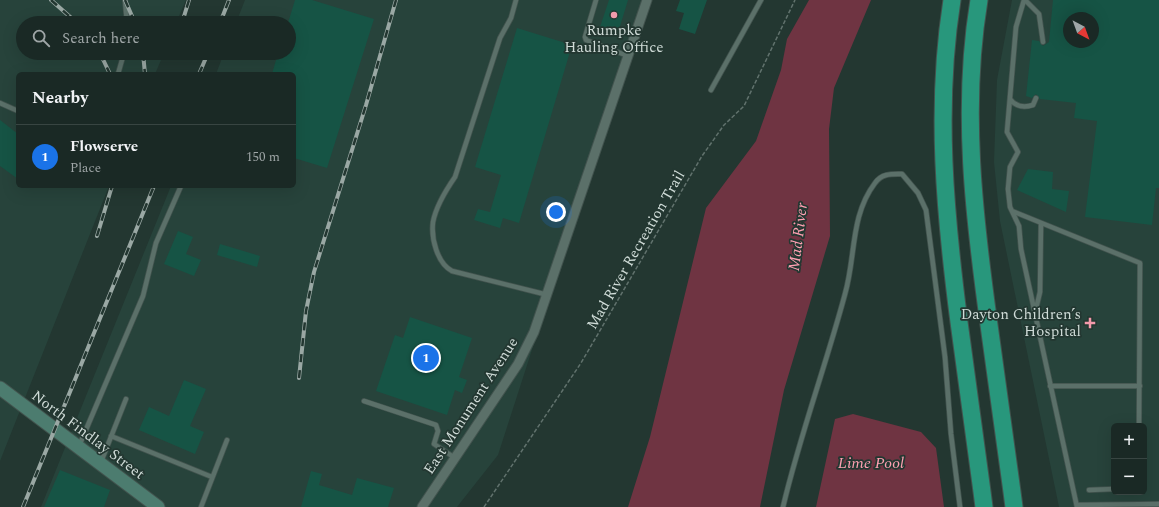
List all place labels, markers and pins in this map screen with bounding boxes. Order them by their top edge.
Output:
marker: Rumpke Hauling Office [609,10,619,20]
place label: Rumpke Hauling Office [564,19,664,59]
place label: Dayton Children’s Hospital [961,303,1081,343]
marker: Dayton Children’s Hospital [1084,317,1096,329]
pin: 1 [413,343,439,373]

